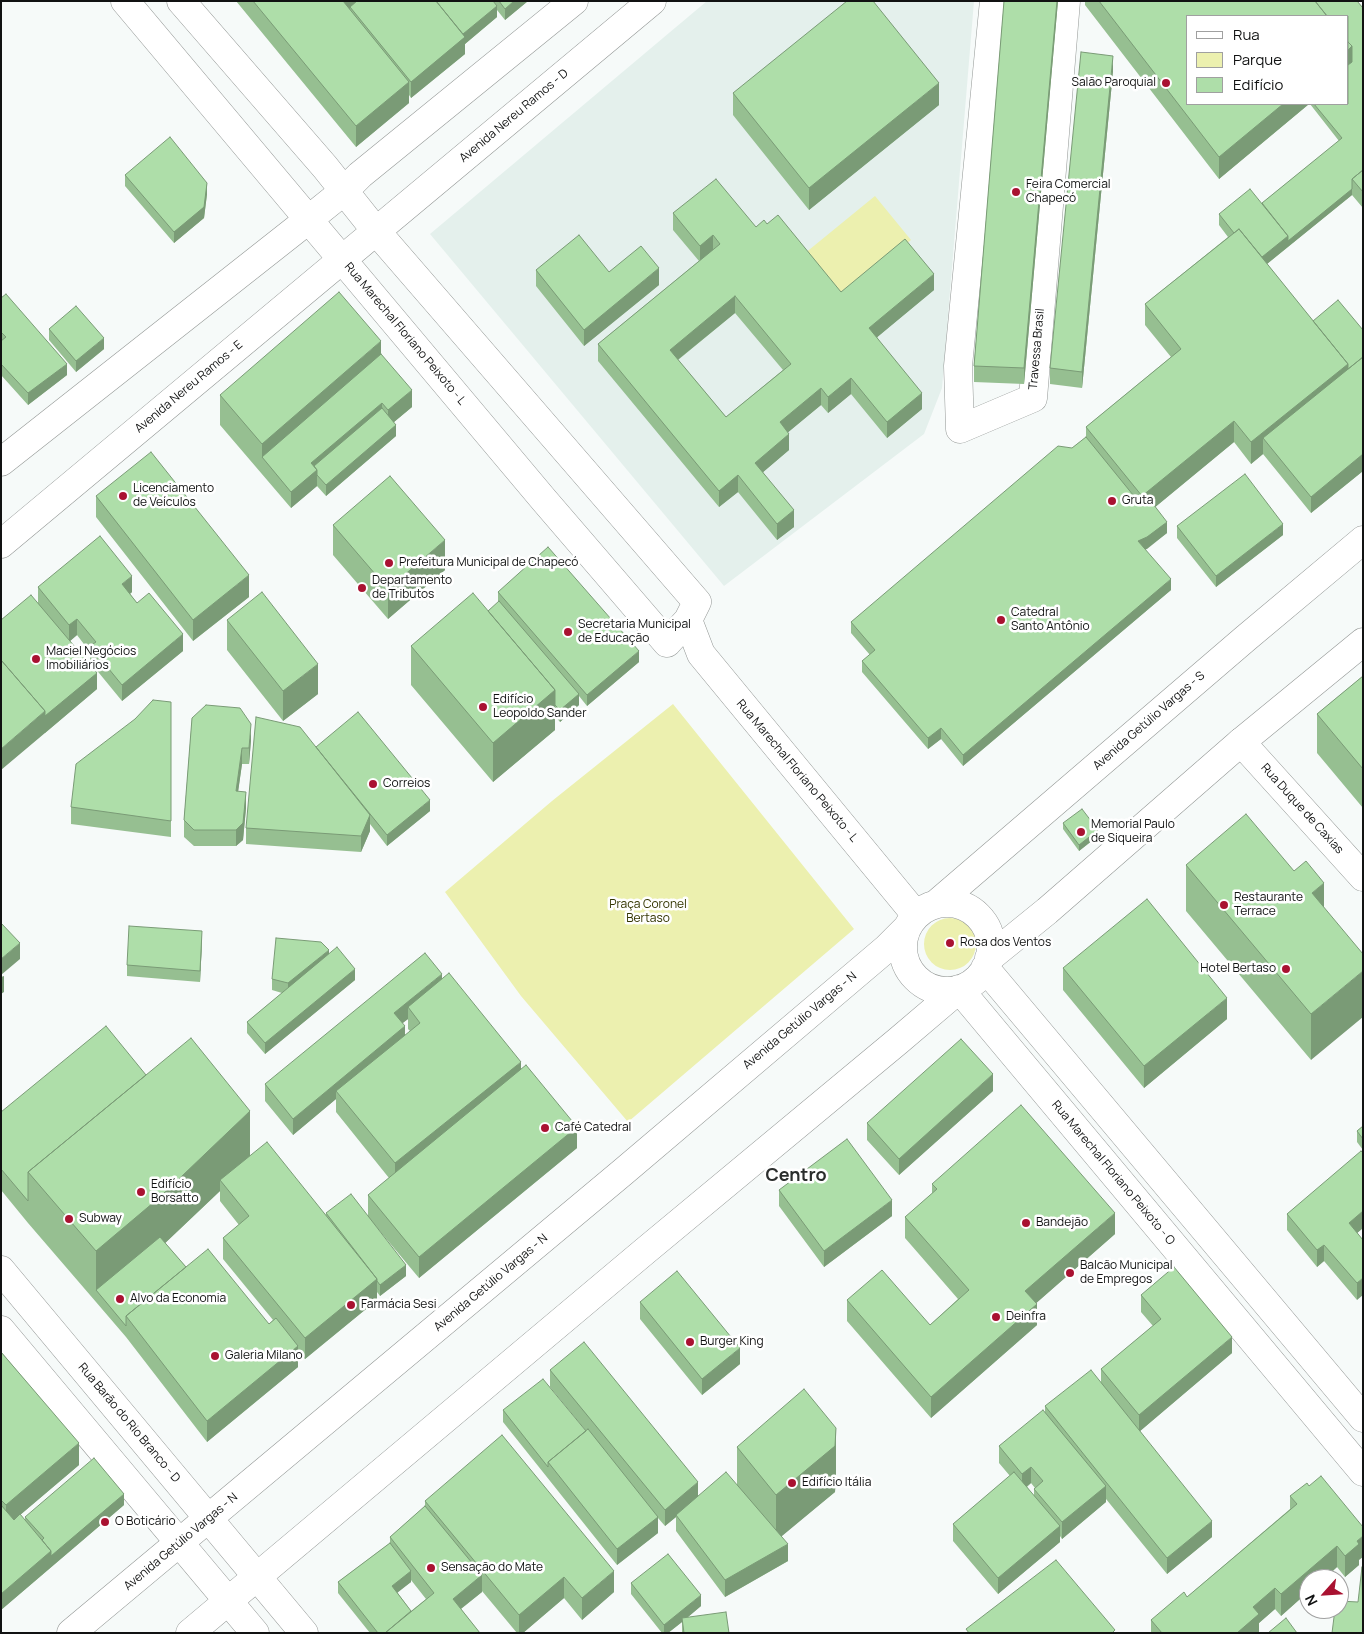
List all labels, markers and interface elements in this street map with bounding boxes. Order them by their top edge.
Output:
legend [1186,15,1349,105]
text: Rua [1233,24,1260,45]
text: Parque [1233,49,1282,70]
street label: Avenida Nereu Ramos - D [457,66,571,166]
text: Edifício [1233,74,1283,95]
place label: Salão Paroquial [1072,76,1156,90]
marker: Salão Paroquial [1160,77,1172,89]
place label: Feira Comercial Chapecó [1026,178,1111,206]
marker: Feira Comercial Chapecó [1010,186,1022,198]
street label: Rua Marechal Floriano Peixoto - L [341,260,469,408]
street label: Travessa Brasil [1026,308,1048,390]
street label: Avenida Nereu Ramos - E [132,338,246,436]
place label: Licenciamento de Veículos [133,482,214,510]
marker: Licenciamento de Veículos [117,490,129,502]
place label: Gruta [1122,494,1153,508]
marker: Gruta [1106,495,1118,507]
place label: Prefeitura Municipal de Chapecó [399,556,578,570]
marker: Prefeitura Municipal de Chapecó [383,557,395,569]
place label: Departamento de Tributos [372,574,452,602]
marker: Departamento de Tributos [356,582,368,594]
place label: Catedral Santo Antônio [1011,606,1090,634]
marker: Catedral Santo Antônio [995,614,1007,626]
place label: Secretaria Municipal de Educação [578,618,691,646]
marker: Secretaria Municipal de Educação [562,626,574,638]
place label: Maciel Negócios Imobiliários [46,645,136,673]
marker: Maciel Negócios Imobiliários [30,653,42,665]
street label: Avenida Getúlio Vargas - S [1090,669,1208,773]
place label: Edifício Leopoldo Sander [493,693,586,721]
street label: Rua Marechal Floriano Peixoto - L [733,697,861,845]
marker: Edifício Leopoldo Sander [477,701,489,713]
street label: Rua Duque de Caxias [1258,761,1346,857]
place label: Correios [383,777,430,791]
marker: Correios [367,778,379,790]
place label: Memorial Paulo de Siqueira [1091,818,1175,846]
marker: Memorial Paulo de Siqueira [1075,826,1087,838]
place label: Restaurante Terrace [1234,891,1303,919]
park label: Praça Coronel Bertaso [609,898,687,926]
marker: Restaurante Terrace [1218,899,1230,911]
place label: Rosa dos Ventos [960,936,1051,950]
marker: Rosa dos Ventos [944,937,956,949]
place label: Hotel Bertaso [1200,962,1276,976]
marker: Hotel Bertaso [1280,963,1292,975]
street label: Avenida Getúlio Vargas - N [740,969,860,1073]
street label: Rua Marechal Floriano Peixoto - O [1048,1098,1178,1248]
place label: Café Catedral [555,1121,631,1135]
marker: Café Catedral [539,1122,551,1134]
district label: Centro [765,1165,827,1187]
place label: Edifício Borsatto [151,1178,199,1206]
marker: Edifício Borsatto [135,1186,147,1198]
place label: Subway [79,1212,122,1226]
marker: Subway [63,1213,75,1225]
place label: Bandejão [1036,1216,1088,1230]
marker: Bandejão [1020,1217,1032,1229]
street label: Avenida Getúlio Vargas - N [431,1231,551,1335]
place label: Balcão Municipal de Empregos [1080,1259,1173,1287]
marker: Balcão Municipal de Empregos [1064,1267,1076,1279]
place label: Alvo da Economia [130,1292,226,1306]
marker: Alvo da Economia [114,1293,126,1305]
place label: Farmácia Sesi [361,1298,436,1312]
marker: Farmácia Sesi [345,1299,357,1311]
place label: Deinfra [1006,1310,1046,1324]
marker: Deinfra [990,1311,1002,1323]
place label: Burger King [700,1335,764,1349]
marker: Burger King [684,1336,696,1348]
place label: Galeria Milano [225,1349,303,1363]
marker: Galeria Milano [209,1350,221,1362]
street label: Rua Barão do Rio Branco - D [75,1360,183,1486]
place label: Edifício Itália [802,1476,871,1490]
marker: Edifício Itália [786,1477,798,1489]
street label: Avenida Getúlio Vargas - N [121,1490,241,1594]
place label: O Boticário [115,1515,176,1529]
marker: O Boticário [99,1516,111,1528]
place label: Sensação do Mate [441,1561,543,1575]
marker: Sensação do Mate [425,1562,437,1574]
north arrow [1299,1569,1349,1619]
text: N [1300,1592,1322,1609]

